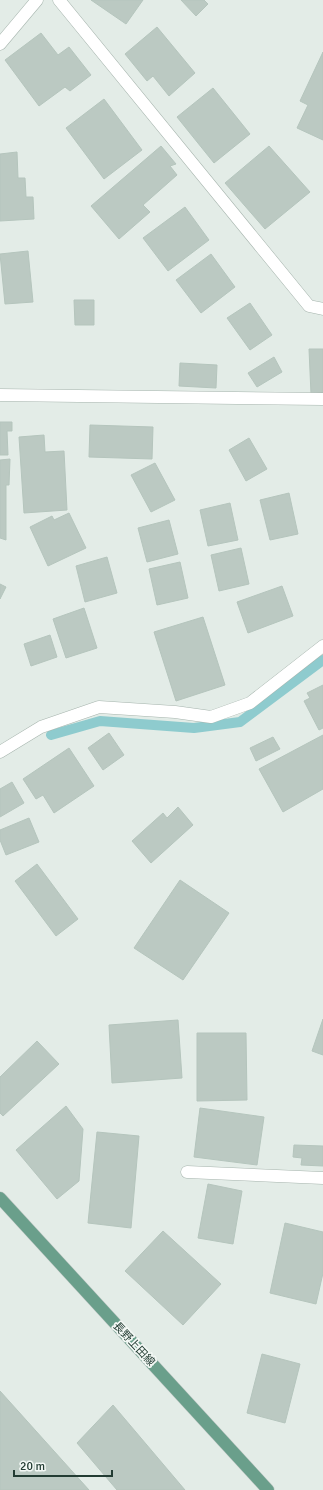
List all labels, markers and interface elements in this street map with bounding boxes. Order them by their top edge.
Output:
street label: 長野上田線 [110,1319,158,1369]
scale bar [14,1452,112,1478]
text: 20 m [20,1459,45,1474]

